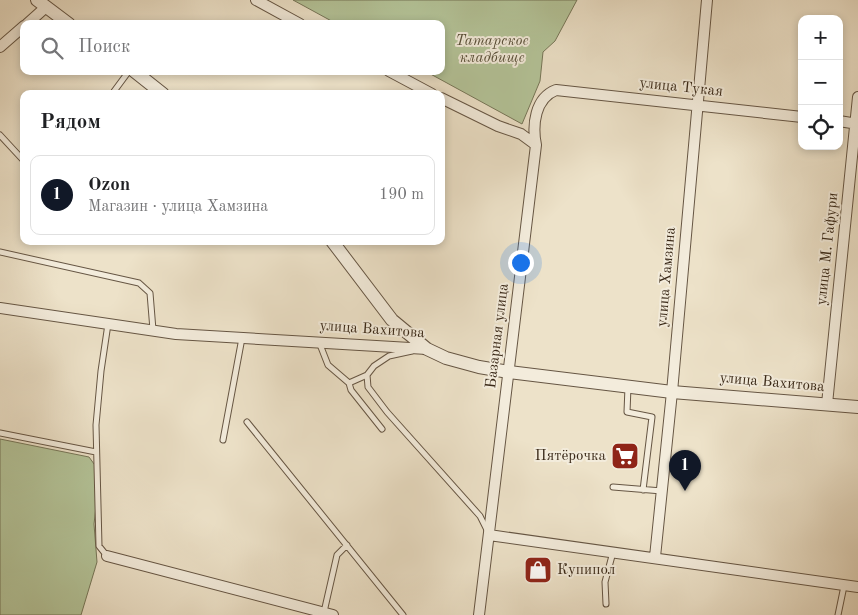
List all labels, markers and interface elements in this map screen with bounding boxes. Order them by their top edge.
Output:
map controls [798,15,843,150]
button: + [798,15,843,60]
search box [20,20,445,75]
icon: search [38,34,66,62]
park label: Татарское кладбище [455,34,529,66]
text: Поиск [78,38,130,57]
button: − [798,60,843,105]
street label: улица Тукая [638,76,724,100]
button: locate [798,105,843,150]
text: Рядом [40,112,101,133]
text: Ozon [88,176,130,195]
text: 1 [52,187,62,203]
text: 190 m [379,187,424,203]
street label: улица М. Гафури [815,192,841,306]
text: Магазин · улица Хамзина [88,199,268,215]
street label: улица Хамзина [655,226,679,328]
your location [508,250,534,276]
street label: Базарная улица [484,282,512,389]
street label: улица Вахитова [319,319,426,341]
street label: улица Вахитова [719,371,826,395]
supermarket icon: Пятёрочка [610,441,640,471]
place label: Пятёрочка [535,449,607,464]
pin: 1 [669,450,701,491]
shop icon: Купипол [523,555,553,585]
place label: Купипол [557,563,615,578]

